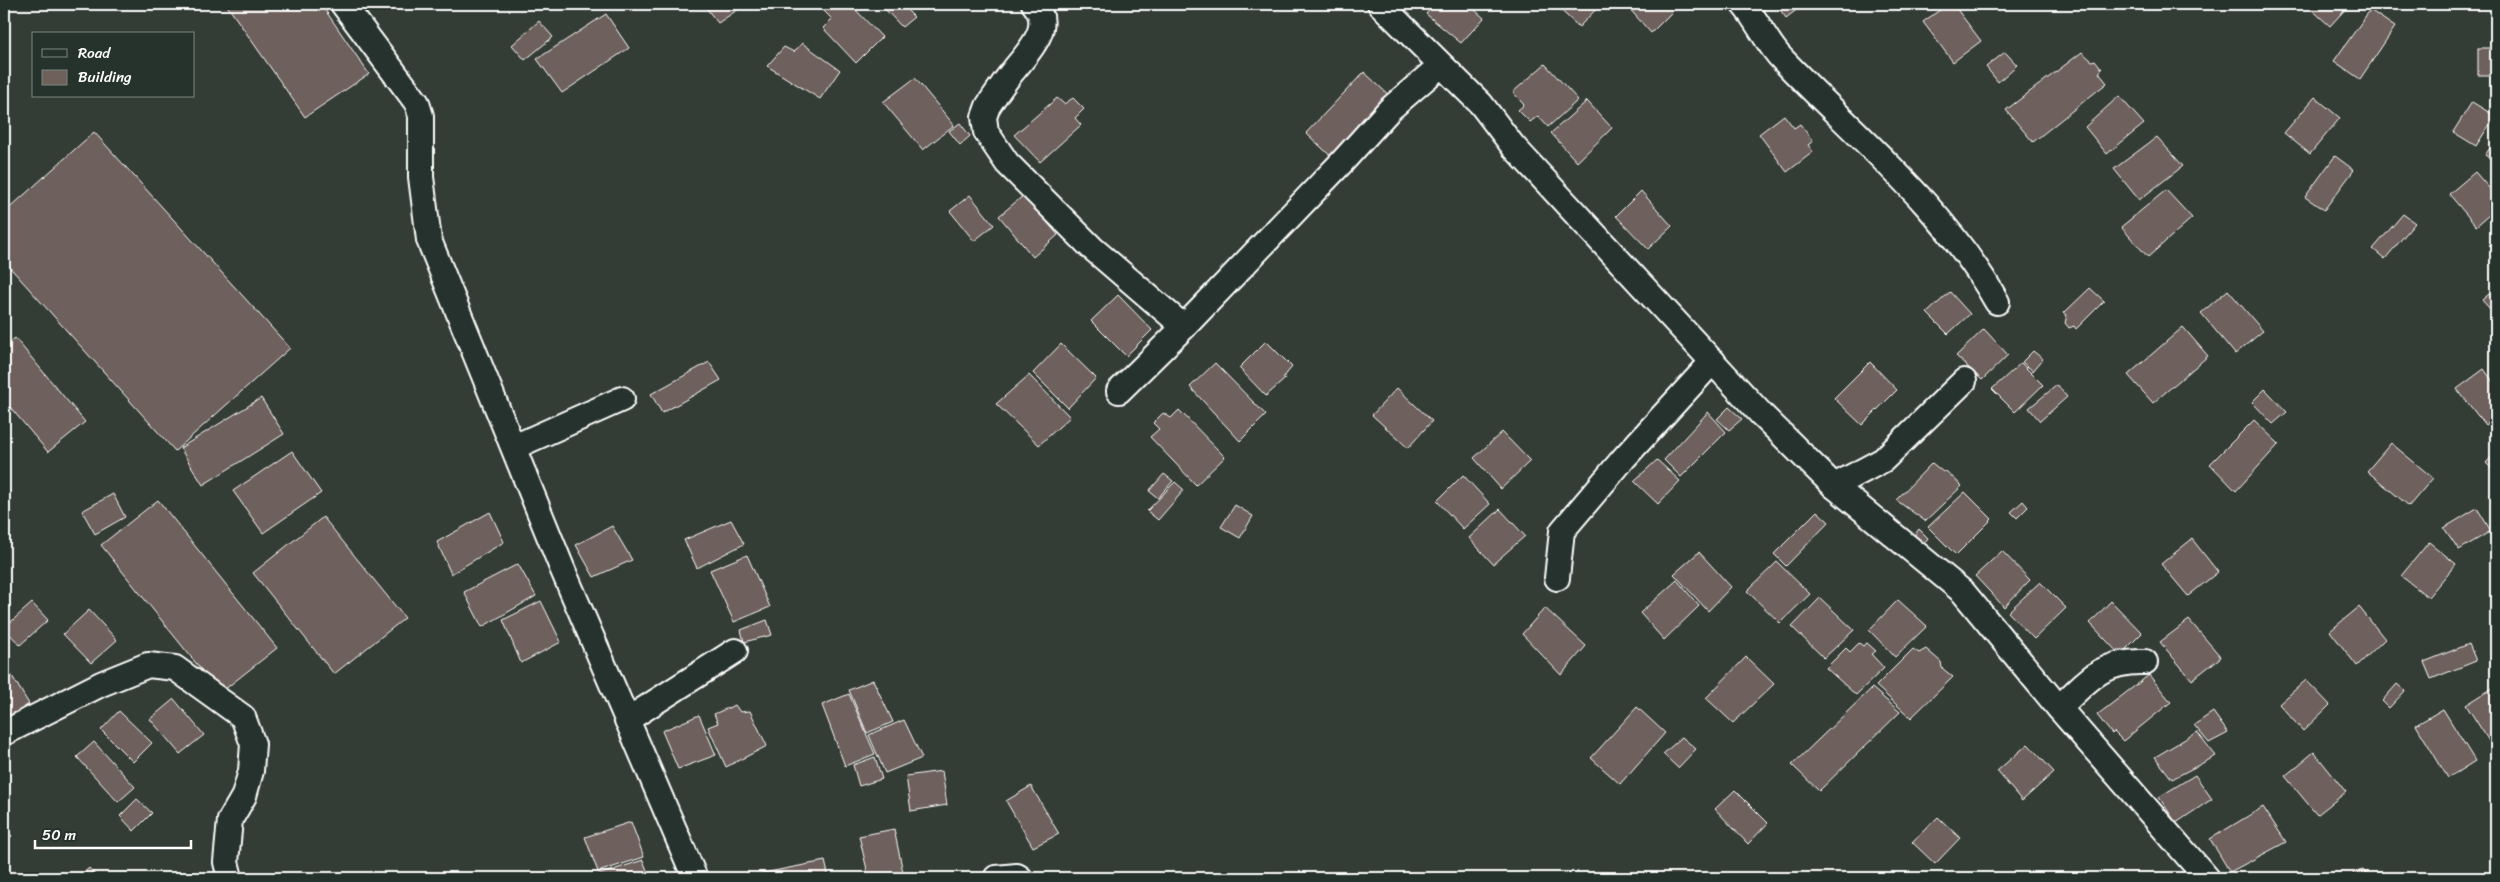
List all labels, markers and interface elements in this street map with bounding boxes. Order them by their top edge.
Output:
legend [32,32,195,98]
text: Road [78,40,111,66]
text: Building [78,64,132,90]
scale bar [35,817,191,849]
text: 50 m [42,822,77,848]

